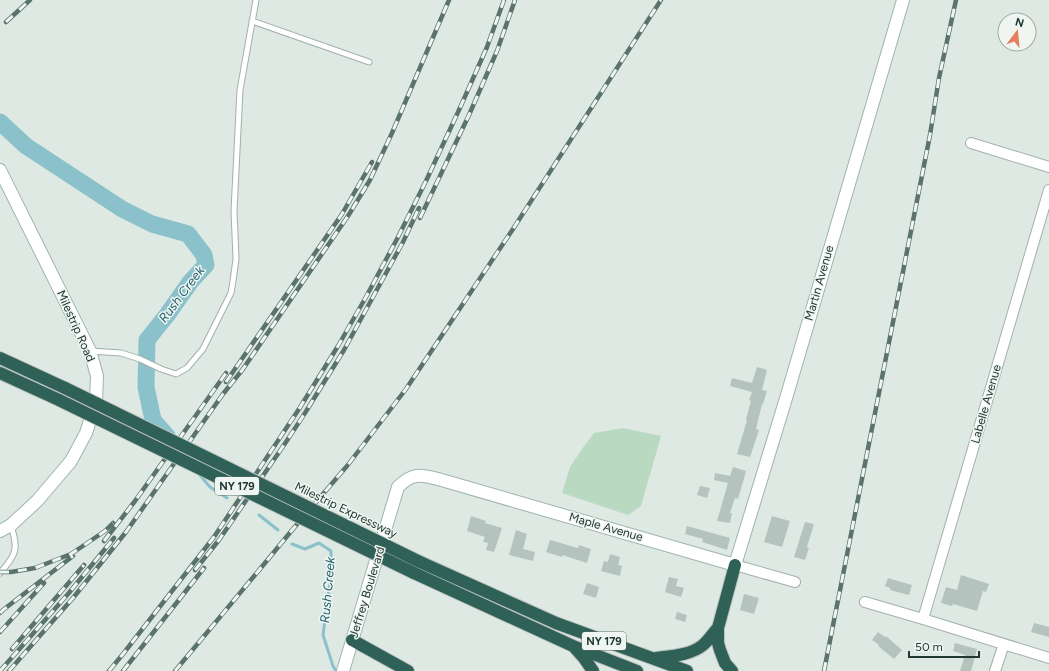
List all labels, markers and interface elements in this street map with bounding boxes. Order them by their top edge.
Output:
north arrow [997,12,1037,52]
text: N [1014,15,1026,30]
street label: Martin Avenue [802,243,837,322]
water label: Rush Creek [155,263,208,325]
street label: Milestrip Road [54,288,98,364]
street label: Labelle Avenue [968,363,1004,445]
road number: NY 179 [215,477,259,495]
street label: Milestrip Expressway [292,479,400,541]
street label: Maple Avenue [567,510,645,544]
street label: Jeffrey Boulevard [346,545,388,639]
water label: Rush Creek [317,556,338,624]
road number: NY 179 [582,632,626,650]
scale bar [909,633,979,659]
text: 50 m [915,640,943,654]

